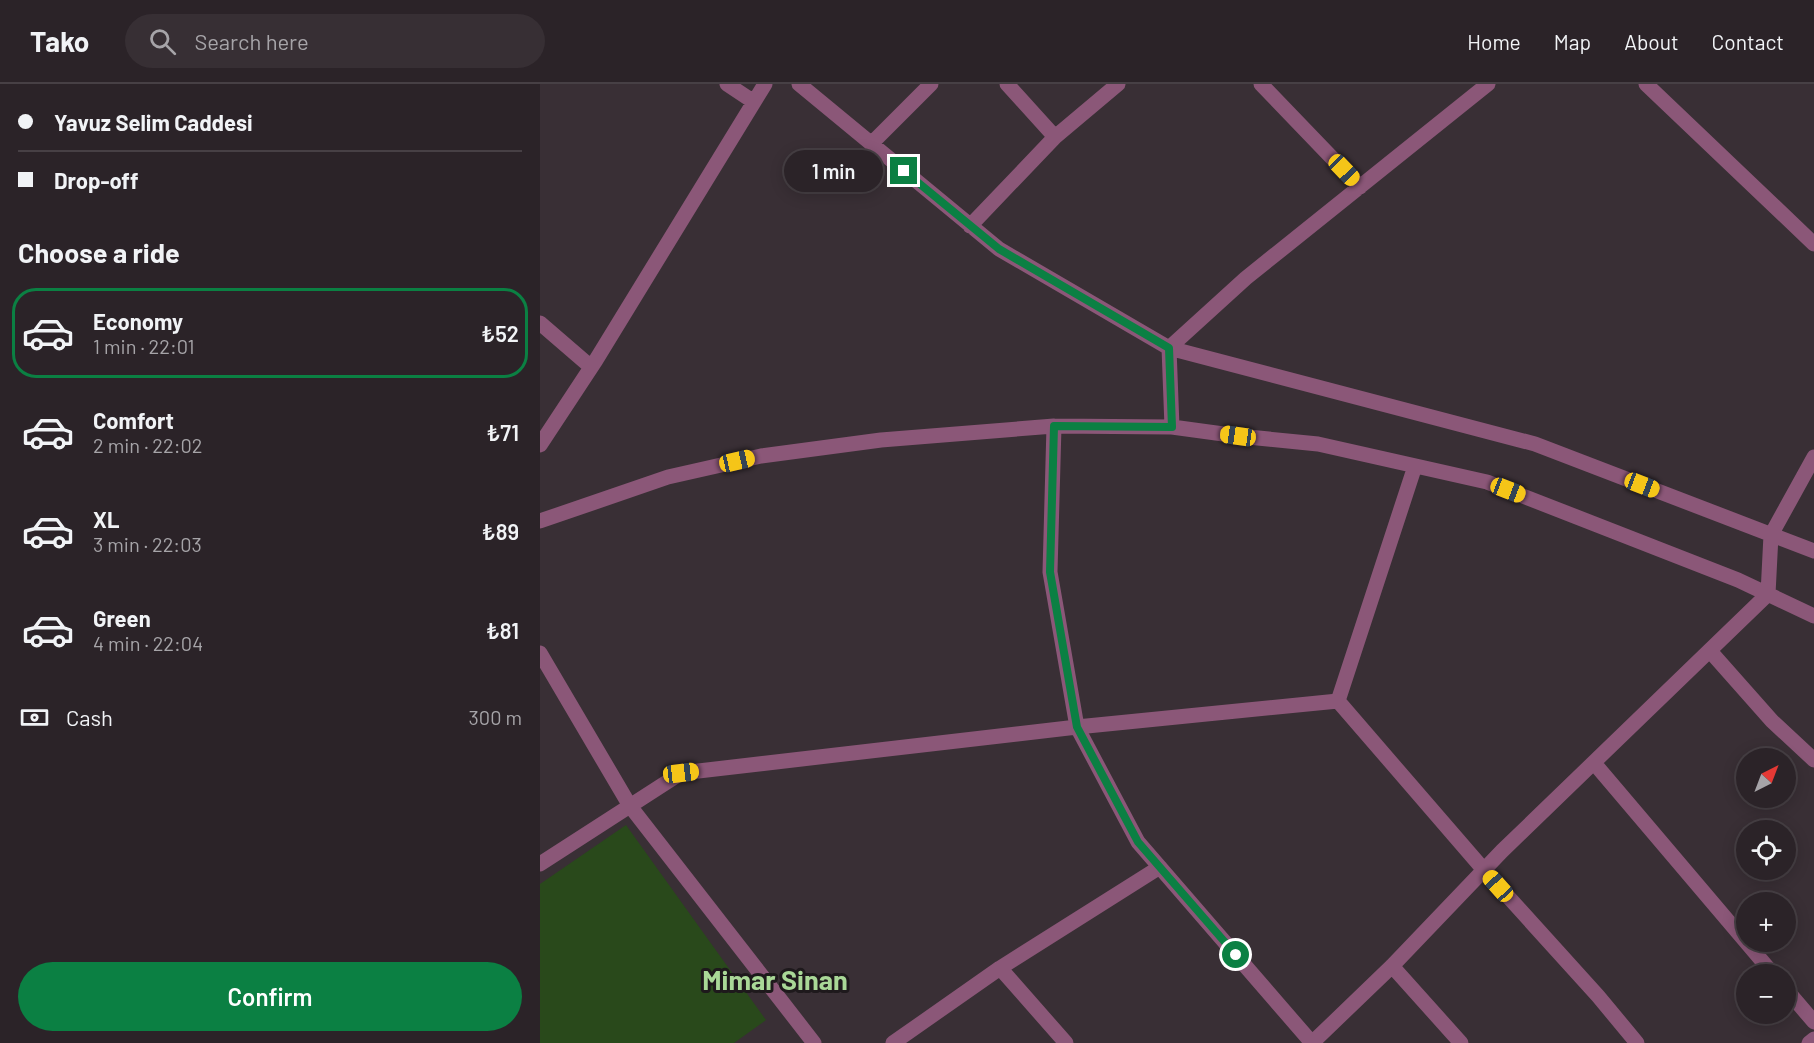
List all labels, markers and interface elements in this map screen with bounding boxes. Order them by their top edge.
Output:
search box [125,14,545,68]
text: Tako [30,24,89,58]
icon: search [146,25,179,58]
text: Search here [194,28,309,54]
text: Home [1467,29,1521,54]
text: Map [1554,29,1591,54]
text: About [1624,29,1679,54]
text: Contact [1712,29,1784,54]
text: Yavuz Selim Caddesi [54,109,253,135]
callout: 1 min [784,150,883,192]
car [1325,151,1363,189]
route end [890,157,917,184]
text: 1 min [812,159,855,183]
text: Drop-off [54,167,138,193]
text: Choose a ride [18,236,180,268]
icon: car [21,306,75,360]
text: Economy [93,308,183,334]
text: ₺52 [481,320,519,346]
text: 1 min · 22:01 [93,334,195,358]
icon: car [21,405,75,459]
text: Comfort [93,407,174,433]
text: ₺71 [486,419,519,445]
car [1219,425,1257,447]
text: 2 min · 22:02 [93,433,203,457]
car [717,448,757,474]
car [1622,470,1662,500]
car [1488,475,1528,505]
icon: car [21,504,75,558]
text: XL [93,506,119,532]
text: ₺89 [482,518,519,544]
text: 3 min · 22:03 [93,532,202,556]
icon: car [21,603,75,657]
text: Green [93,605,151,631]
text: ₺81 [486,617,519,643]
text: 4 min · 22:04 [93,631,203,655]
icon: cash [18,701,51,734]
text: Cash [66,704,113,730]
text: 300 m [469,705,522,729]
north arrow [1736,748,1796,808]
map controls [1736,748,1796,1024]
car [662,762,700,784]
button: locate [1736,820,1796,880]
car [1479,867,1517,905]
button: + [1736,892,1796,952]
route start [1222,941,1249,968]
button: Confirm [18,962,522,1031]
district label: Mimar Sinan [702,963,848,995]
button: − [1736,964,1796,1024]

